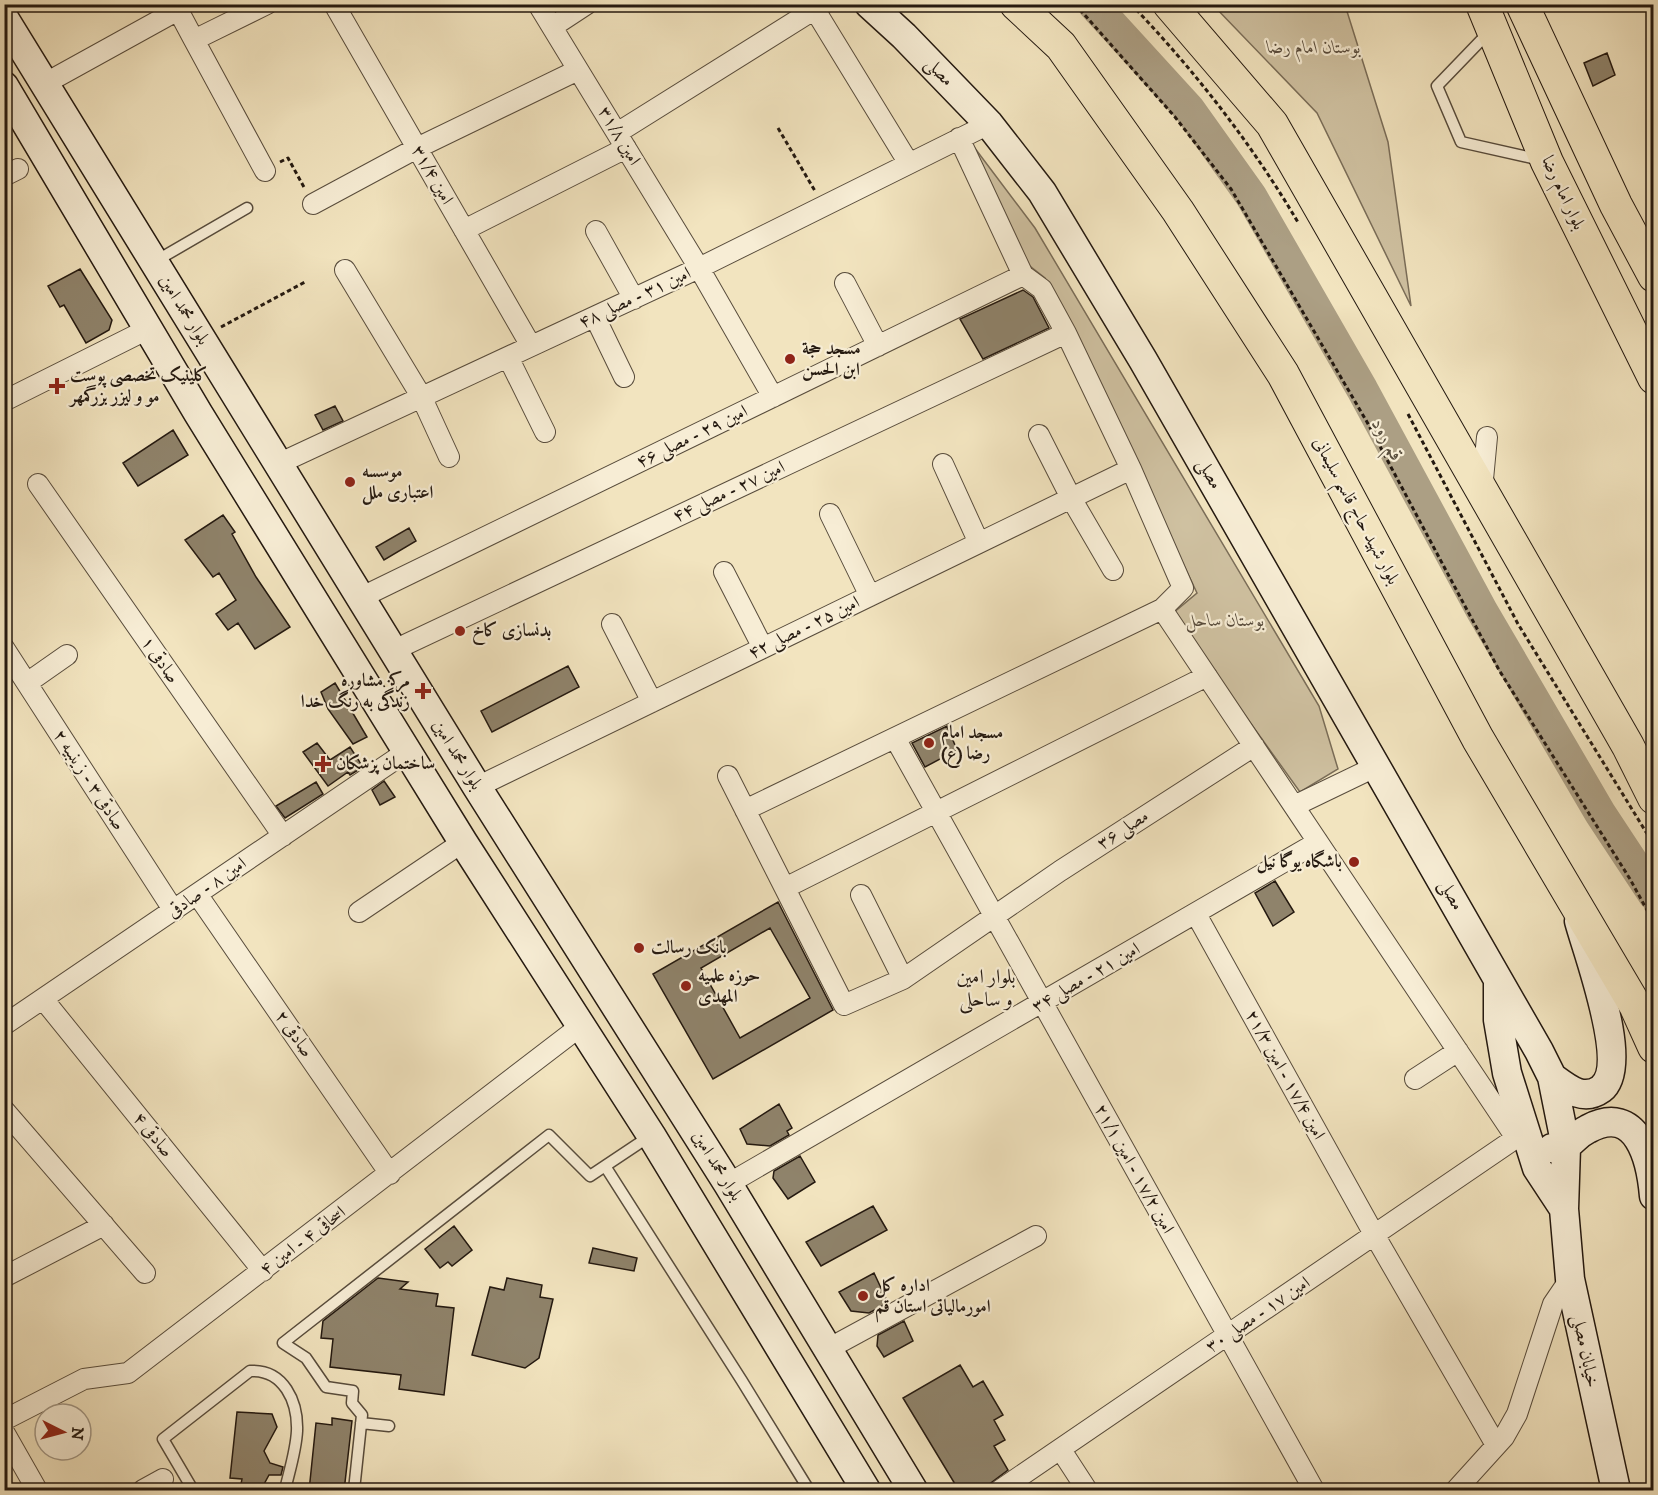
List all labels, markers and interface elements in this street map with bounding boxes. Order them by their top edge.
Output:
park label: بوستان امام رضا [1265,37,1361,63]
street label: مصلی [919,53,958,92]
street label: امین ۳۱/۸ [593,102,645,170]
street label: امین ۳۱/۴ [406,141,458,209]
street label: بلوار امام رضا [1533,152,1590,235]
street label: امین ۳۱ - مصلی ۴۸ [575,262,695,335]
street label: بلوار محمد امین [154,271,214,349]
place label: مسجد حجة ابن الحسن [802,338,861,381]
marker: مسجد حجة ابن الحسن [783,352,797,366]
place label: کلینیک تخصصی پوست مو و لیزر بزرگمهر [68,365,208,408]
marker: کلینیک تخصصی پوست مو و لیزر بزرگمهر [48,377,66,395]
street label: امین ۲۹ - مصلی ۴۶ [633,400,752,474]
water label: قم رود [1361,414,1409,468]
street label: بلوار شهید حاج قاسم سلیمانی [1302,433,1404,591]
street label: مصلی [1191,455,1227,494]
street label: امین ۲۷ - مصلی ۴۴ [669,456,789,529]
place label: موسسه اعتباری ملل [362,461,434,505]
marker: موسسه اعتباری ملل [343,475,357,489]
street label: امین ۲۵ - مصلی ۴۲ [745,591,864,665]
park label: بوستان ساحل [1185,610,1265,633]
place label: بدنسازی کاخ [472,620,551,646]
marker: بدنسازی کاخ [453,624,467,638]
street label: صادقی ۱ [136,632,184,688]
place label: مرکز مشاوره زندگی به رنگ خدا [301,670,410,713]
marker: مرکز مشاوره زندگی به رنگ خدا [414,682,432,700]
street label: بلوار محمد امین [427,716,487,794]
place label: مسجد امام رضا (ع) [941,722,1003,768]
street label: صادقی ۳ - زینبیه ۲ [48,725,130,835]
marker: مسجد امام رضا (ع) [922,736,936,750]
place label: ساختمان پزشکان [336,753,435,775]
marker: ساختمان پزشکان [314,755,332,773]
street label: مصلی ۳۶ [1093,805,1153,856]
place label: باشگاه یوگا نیل [1257,849,1342,874]
street label: امین ۸ - صادقی [163,853,251,923]
marker: باشگاه یوگا نیل [1347,855,1361,869]
street label: مصلی [1433,876,1468,915]
place label: بانک رسالت [651,937,727,959]
street label: امین ۲۱ - مصلی ۳۴ [1028,938,1145,1019]
marker: بانک رسالت [632,941,646,955]
place label: حوزه علمیه المهدی [698,965,760,1008]
district label: بلوار امین و ساحلی [956,965,1016,1014]
marker: حوزه علمیه المهدی [679,979,693,993]
street label: صادقی ۲ [270,1006,318,1062]
street label: امین ۱۷/۴ - امین ۲۱/۳ [1240,1006,1330,1144]
street label: امین ۱۷/۲ - امین ۲۱/۱ [1089,1100,1179,1238]
street label: صادقی ۴ [128,1108,178,1162]
street label: بلوار محمد امین [687,1127,747,1205]
street label: اسحاقی ۴ - امین ۴ [256,1202,350,1280]
street label: امین ۱۷ - مصلی ۳۰ [1202,1272,1315,1359]
place label: اداره کل امورمالیاتی استان قم [875,1275,991,1323]
marker: اداره کل امورمالیاتی استان قم [856,1289,870,1303]
street label: خیابان مصلی [1566,1313,1603,1390]
north arrow [33,1402,93,1462]
text: N [66,1426,88,1441]

